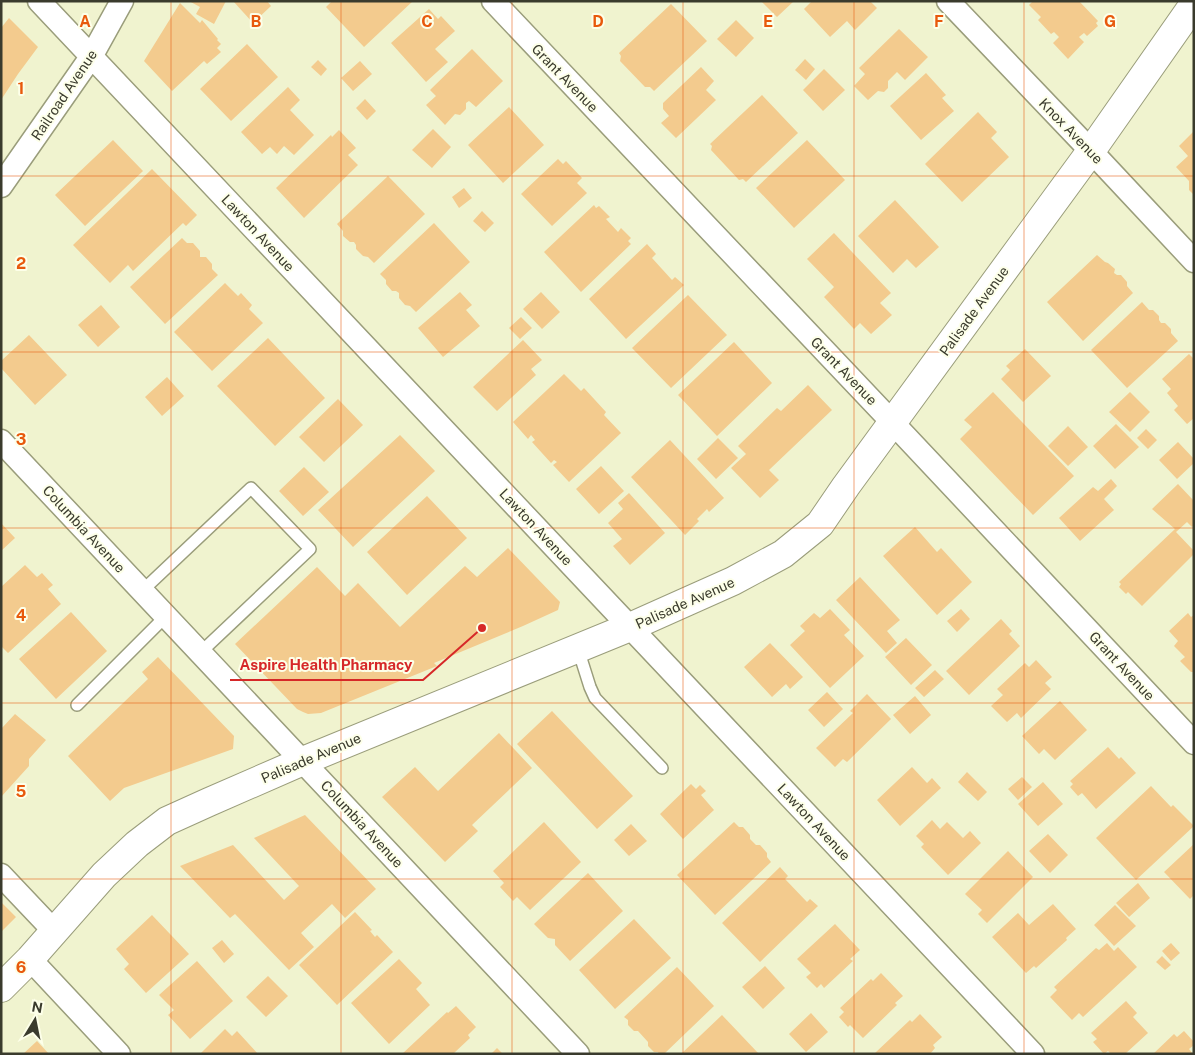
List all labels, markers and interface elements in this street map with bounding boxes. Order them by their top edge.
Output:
text: A [79,12,91,31]
text: B [251,12,262,31]
text: C [421,12,433,31]
text: D [592,12,604,31]
text: E [763,12,773,31]
text: F [934,12,944,31]
text: G [1104,12,1116,31]
street label: Grant Avenue [529,41,601,115]
street label: Railroad Avenue [28,47,100,143]
text: 1 [18,79,24,98]
street label: Knox Avenue [1036,95,1106,167]
street label: Lawton Avenue [218,191,298,275]
text: 2 [16,254,26,273]
street label: Palisade Avenue [936,263,1012,359]
street label: Grant Avenue [808,334,880,408]
text: 3 [16,430,26,449]
street label: Columbia Avenue [40,482,128,576]
street label: Lawton Avenue [496,485,576,569]
street label: Palisade Avenue [633,574,737,632]
text: 4 [16,606,27,625]
street label: Grant Avenue [1086,628,1158,704]
callout: Aspire Health Pharmacy [230,650,423,680]
text: Aspire Health Pharmacy [240,656,413,673]
street label: Palisade Avenue [259,730,363,786]
street label: Columbia Avenue [318,777,406,871]
street label: Lawton Avenue [774,780,854,864]
text: 5 [16,782,27,801]
text: 6 [16,958,26,977]
north arrow [10,995,60,1045]
text: N [30,998,44,1016]

